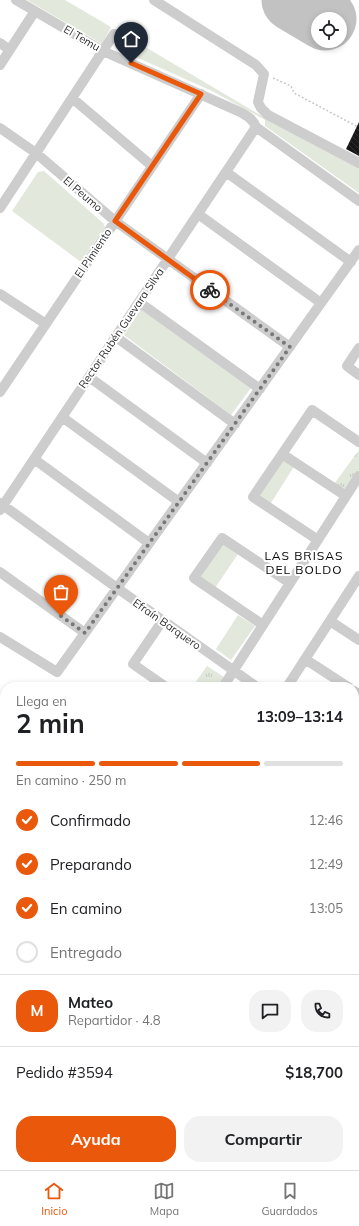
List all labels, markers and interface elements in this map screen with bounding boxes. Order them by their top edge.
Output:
map controls [311,12,347,48]
button: locate [311,12,347,48]
street label: El Temu [61,22,103,54]
pin [114,22,148,63]
icon: home [120,28,142,50]
street label: El Peumo [61,173,105,215]
street label: El Pimiento [71,226,115,280]
street label: Rector Rubén Guevara Silva [75,265,167,391]
courier [190,270,230,310]
icon: bike [199,279,221,301]
district label: LAS BRISAS DEL BOLDO [265,548,343,577]
pin [44,575,78,616]
icon: bag [50,581,72,603]
street label: Efraín Barquero [130,595,204,653]
text: Llega en [16,693,67,709]
text: 2 min [16,707,85,740]
text: 13:09–13:14 [256,707,343,726]
text: En camino · 250 m [16,772,126,788]
icon: check [16,809,38,831]
text: Confirmado [50,811,131,830]
text: 12:46 [309,812,343,828]
icon: check [16,853,38,875]
text: Preparando [50,855,132,874]
text: 12:49 [309,856,343,872]
icon: check [16,897,38,919]
text: En camino [50,899,122,918]
text: 13:05 [309,900,343,916]
text: Entregado [50,943,122,962]
button: chat [249,990,291,1032]
button: phone [301,990,343,1032]
text: Mateo [68,993,113,1012]
text: M [30,1001,44,1020]
text: Repartidor · 4.8 [68,1012,161,1028]
text: Pedido #3594 [16,1063,113,1082]
text: $18,700 [285,1063,343,1082]
button: Ayuda [16,1116,176,1162]
button: Compartir [184,1116,343,1162]
tab: Inicio [41,1180,67,1218]
tab: Mapa [150,1180,179,1218]
tab: Guardados [261,1180,318,1218]

